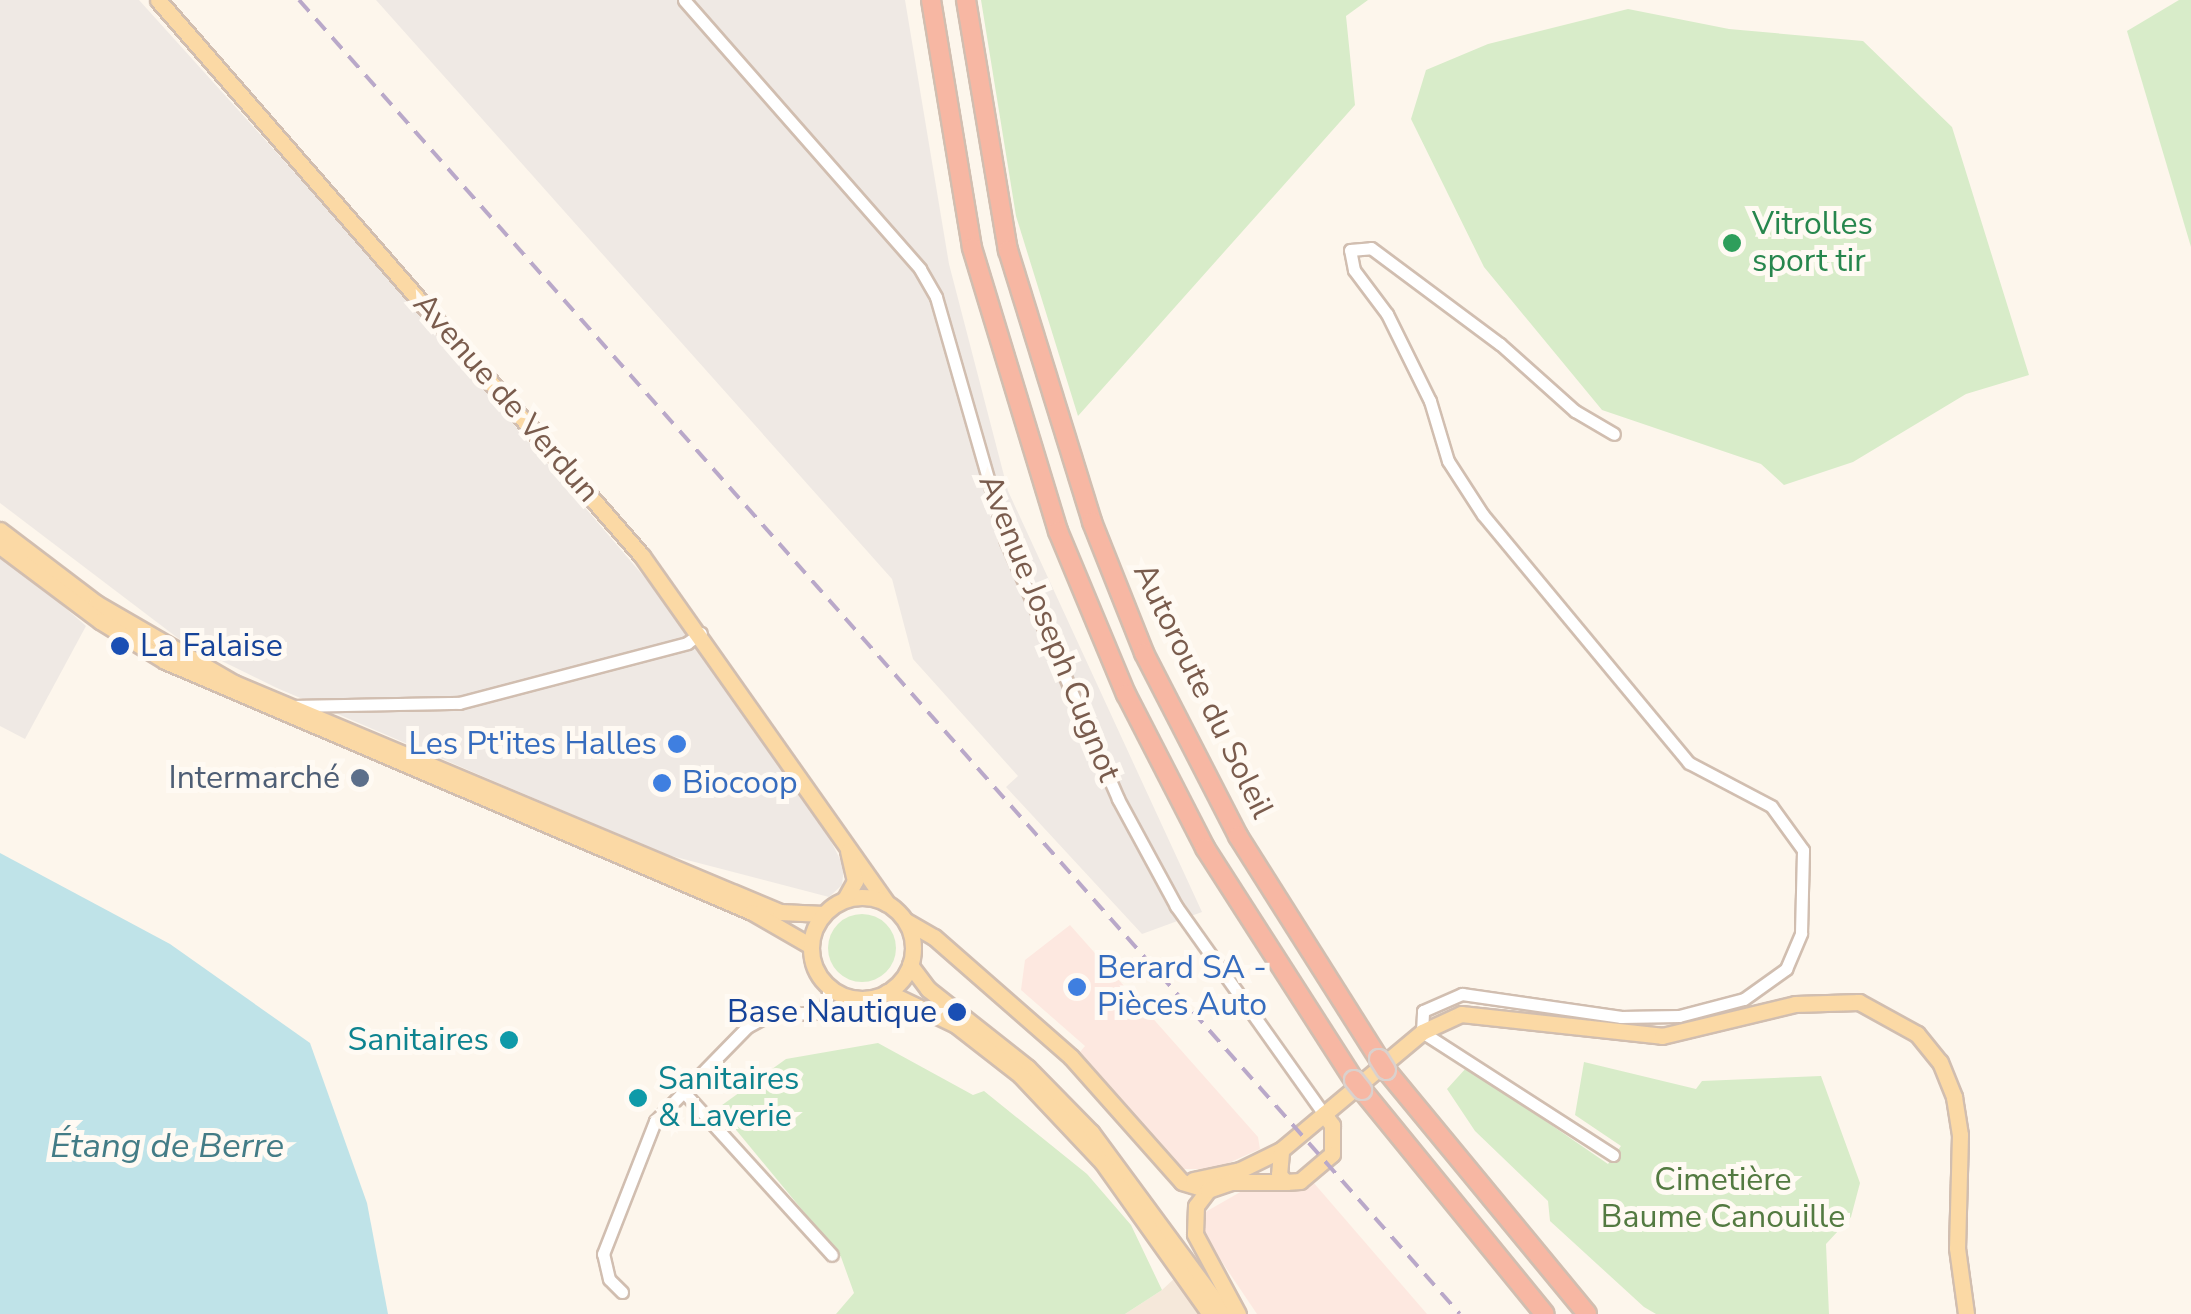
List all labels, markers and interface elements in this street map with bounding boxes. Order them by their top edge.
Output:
place label: Vitrolles sport tir [1752,206,1873,281]
marker: Vitrolles sport tir [1721,232,1743,254]
street label: Avenue de Verdun [405,286,607,510]
street label: Avenue Joseph Cugnot [970,469,1128,787]
street label: Autoroute du Soleil [1125,557,1281,825]
place label: La Falaise [140,627,283,665]
marker: La Falaise [109,635,131,657]
place label: Les Pt'ites Halles [409,725,657,763]
marker: Les Pt'ites Halles [666,733,688,755]
place label: Intermarché [168,759,340,797]
place label: Biocoop [682,764,798,802]
marker: Intermarché [349,767,371,789]
marker: Biocoop [651,772,673,794]
place label: Berard SA - Pièces Auto [1097,950,1267,1025]
marker: Berard SA - Pièces Auto [1066,976,1088,998]
place label: Base Nautique [727,993,937,1031]
marker: Base Nautique [946,1001,968,1023]
place label: Sanitaires [348,1021,489,1059]
marker: Sanitaires [498,1029,520,1051]
place label: Sanitaires & Laverie [658,1061,799,1136]
marker: Sanitaires & Laverie [627,1087,649,1109]
water label: Étang de Berre [50,1125,284,1167]
park label: Cimetière Baume Canouille [1601,1162,1845,1237]

